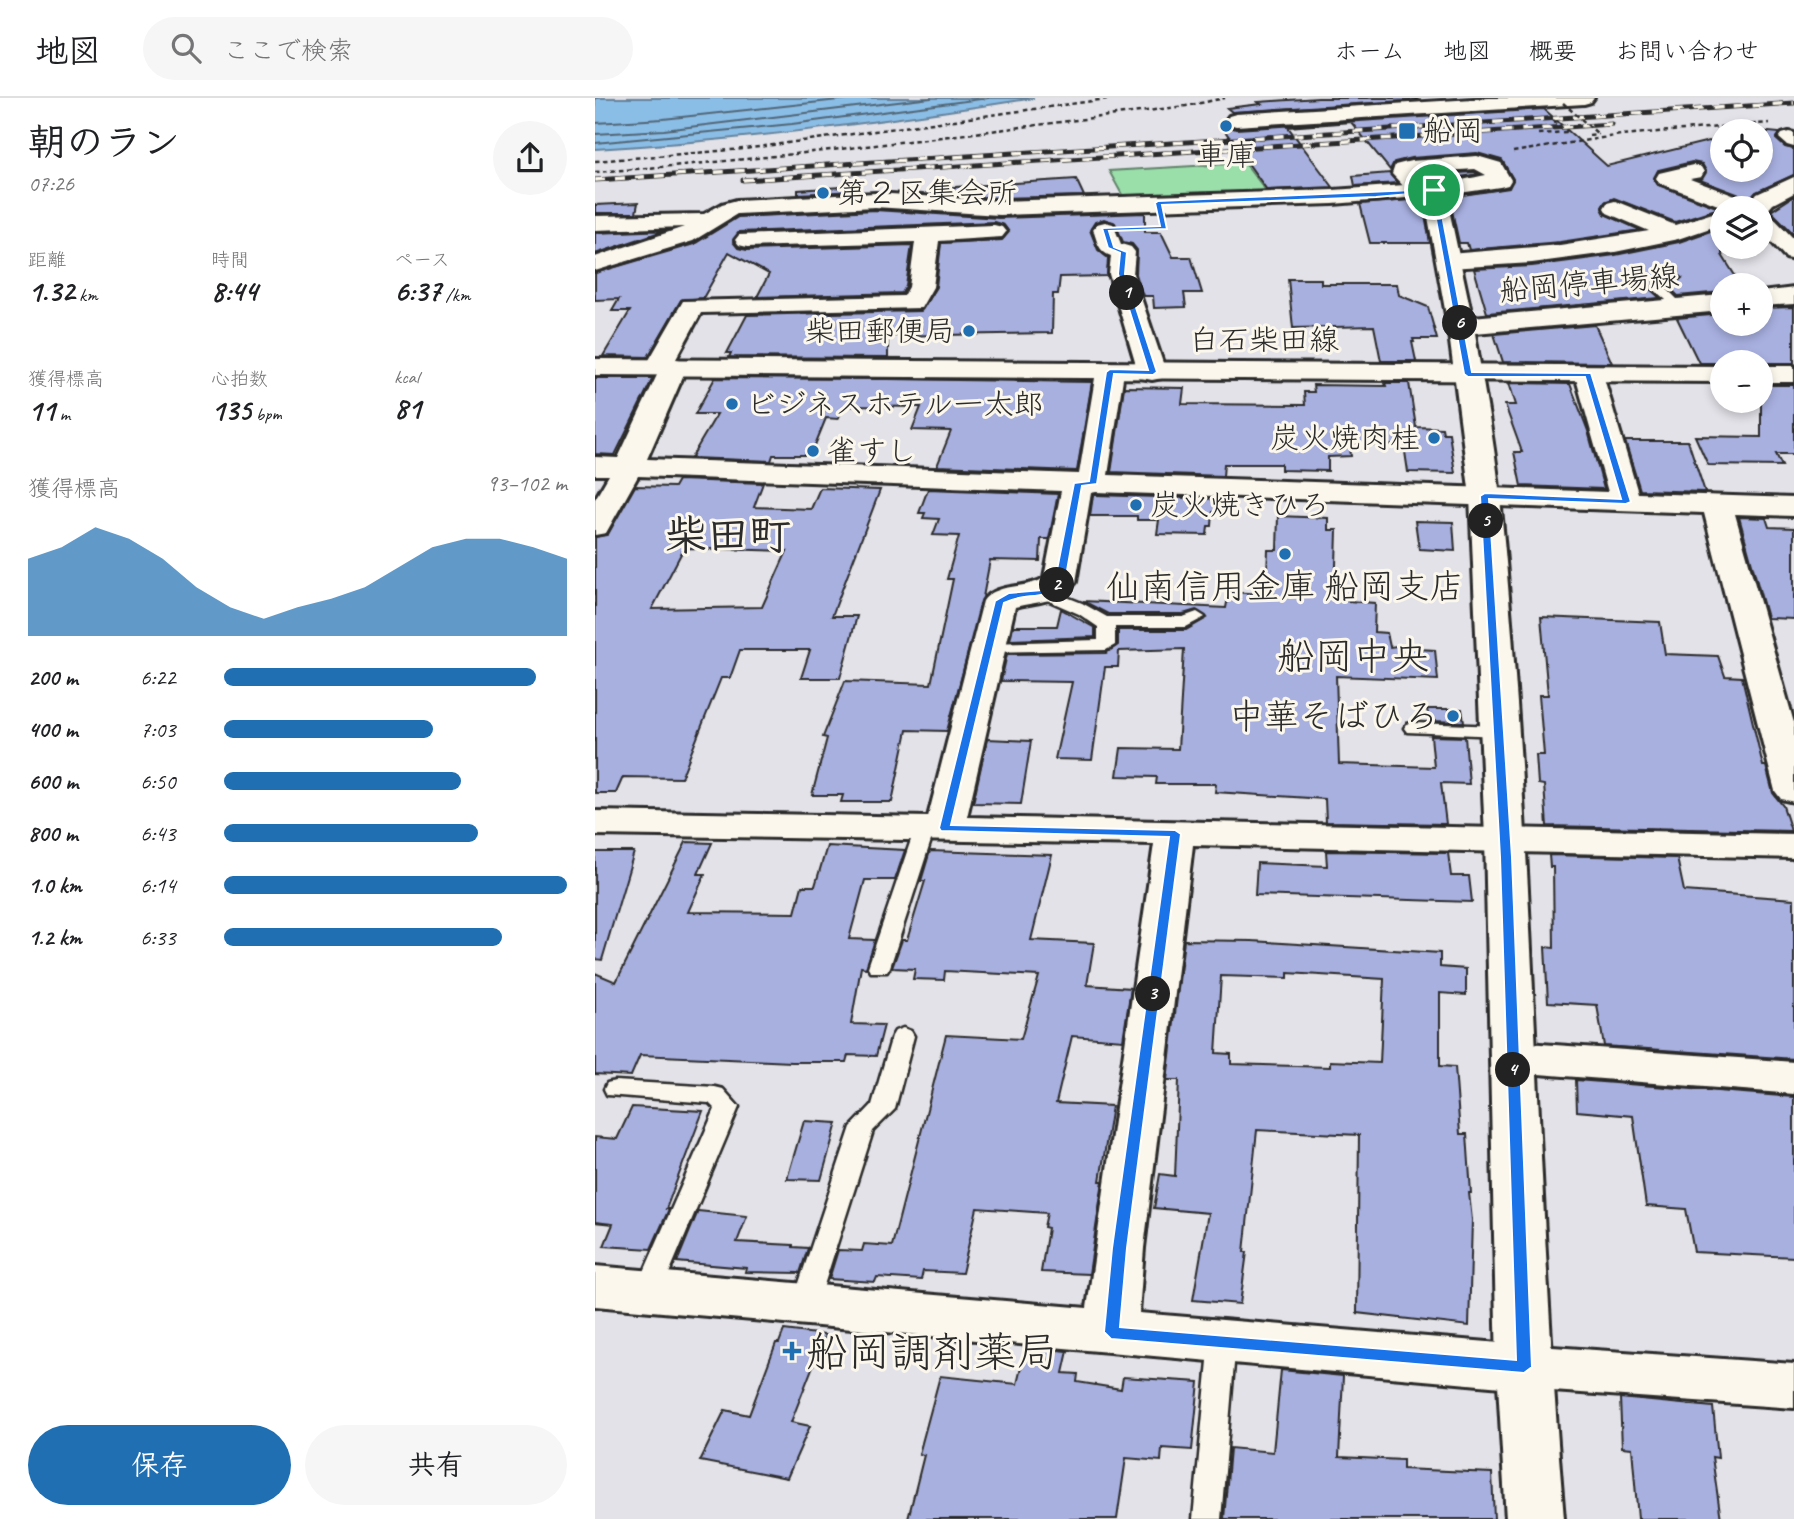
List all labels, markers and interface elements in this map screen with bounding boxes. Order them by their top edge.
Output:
search box [143,17,633,80]
icon: search [167,29,205,67]
text: 地図 [35,30,101,72]
text: ここで検索 [223,34,353,67]
text: ホーム [1334,36,1405,66]
text: 地図 [1443,36,1491,66]
text: 概要 [1529,36,1577,66]
text: お問い合わせ [1615,36,1759,66]
place label: 船岡 [1423,112,1483,150]
marker: 車庫 [1218,118,1234,134]
text: 朝のラン [28,119,180,166]
map controls [1710,119,1773,413]
button: locate [1710,119,1773,182]
button: share [493,121,567,195]
marker: 船岡 [1397,121,1417,141]
place label: 車庫 [1196,136,1256,174]
pin [1404,160,1464,220]
text: 07:26 [28,169,74,198]
icon: arrive [1415,171,1453,209]
place label: 第２区集会所 [837,174,1017,212]
marker: 第２区集会所 [815,185,831,201]
button: layers [1710,196,1773,259]
text: 距離 [28,248,66,272]
text: 時間 [211,248,249,272]
text: ペース [394,248,450,272]
street label: 船岡停車場線 [1498,256,1680,310]
text: 1.32 [28,272,74,310]
text: 8:44 [211,272,257,310]
text: 6:37 [394,272,441,310]
button: + [1710,273,1773,336]
pin: 1 [1109,276,1145,310]
text: 1 [1122,280,1131,304]
text: km [74,283,98,307]
text: /km [441,283,470,307]
pin: 6 [1443,306,1477,341]
text: 6 [1455,310,1464,334]
place label: 柴田郵便局 [805,312,955,350]
street label: 白石柴田線 [1189,321,1339,359]
marker: 柴田郵便局 [961,323,977,339]
button: − [1710,350,1773,413]
text: kcal [394,365,419,389]
text: 獲得標高 [28,367,104,391]
text: 心拍数 [211,367,268,391]
place label: ビジネスホテル一太郎 [746,385,1044,423]
text: 81 [394,389,421,427]
text: 11 [28,391,55,429]
text: 135 [211,391,251,429]
marker: ビジネスホテル一太郎 [724,396,740,412]
text: m [55,402,70,426]
text: bpm [251,402,282,426]
place label: 炭火焼肉桂 [1270,419,1420,457]
marker: 炭火焼肉桂 [1426,430,1442,446]
place label: 雀すし [827,432,917,470]
marker: 雀すし [805,443,821,459]
text: 93–102 m [487,469,567,498]
text: 獲得標高 [28,474,120,503]
place label: 炭火焼きひろ [1150,486,1330,524]
marker: 炭火焼きひろ [1128,497,1144,513]
pin: 5 [1469,504,1503,538]
text: 5 [1481,508,1490,532]
district label: 柴田町 [665,509,791,562]
marker: 仙南信用金庫 船岡支店 [1277,546,1293,562]
place label: 仙南信用金庫 船岡支店 [1106,564,1464,609]
pin: 2 [1039,568,1075,602]
text: 2 [1052,572,1061,596]
district label: 船岡中央 [1277,633,1429,680]
text: 200 m [28,663,78,692]
text: 6:22 [140,663,176,692]
place label: 中華そばひろ [1229,694,1439,739]
marker: 中華そばひろ [1445,708,1461,724]
text: 400 m [28,715,78,744]
text: 7:03 [140,715,176,744]
text: 600 m [28,767,78,796]
text: 6:50 [140,767,176,796]
text: 800 m [28,819,78,848]
text: 6:43 [140,819,176,848]
text: 1.0 km [28,871,82,900]
text: 6:14 [140,871,176,900]
text: 1.2 km [28,923,82,952]
text: 6:33 [140,923,176,952]
pin: 3 [1135,976,1171,1012]
text: 3 [1148,981,1157,1005]
pin: 4 [1495,1052,1531,1088]
text: 4 [1508,1057,1517,1081]
place label: 船岡調剤薬局 [806,1326,1058,1379]
marker: 船岡調剤薬局 [784,1343,800,1359]
button: 保存 [28,1425,291,1505]
button: 共有 [305,1425,567,1505]

